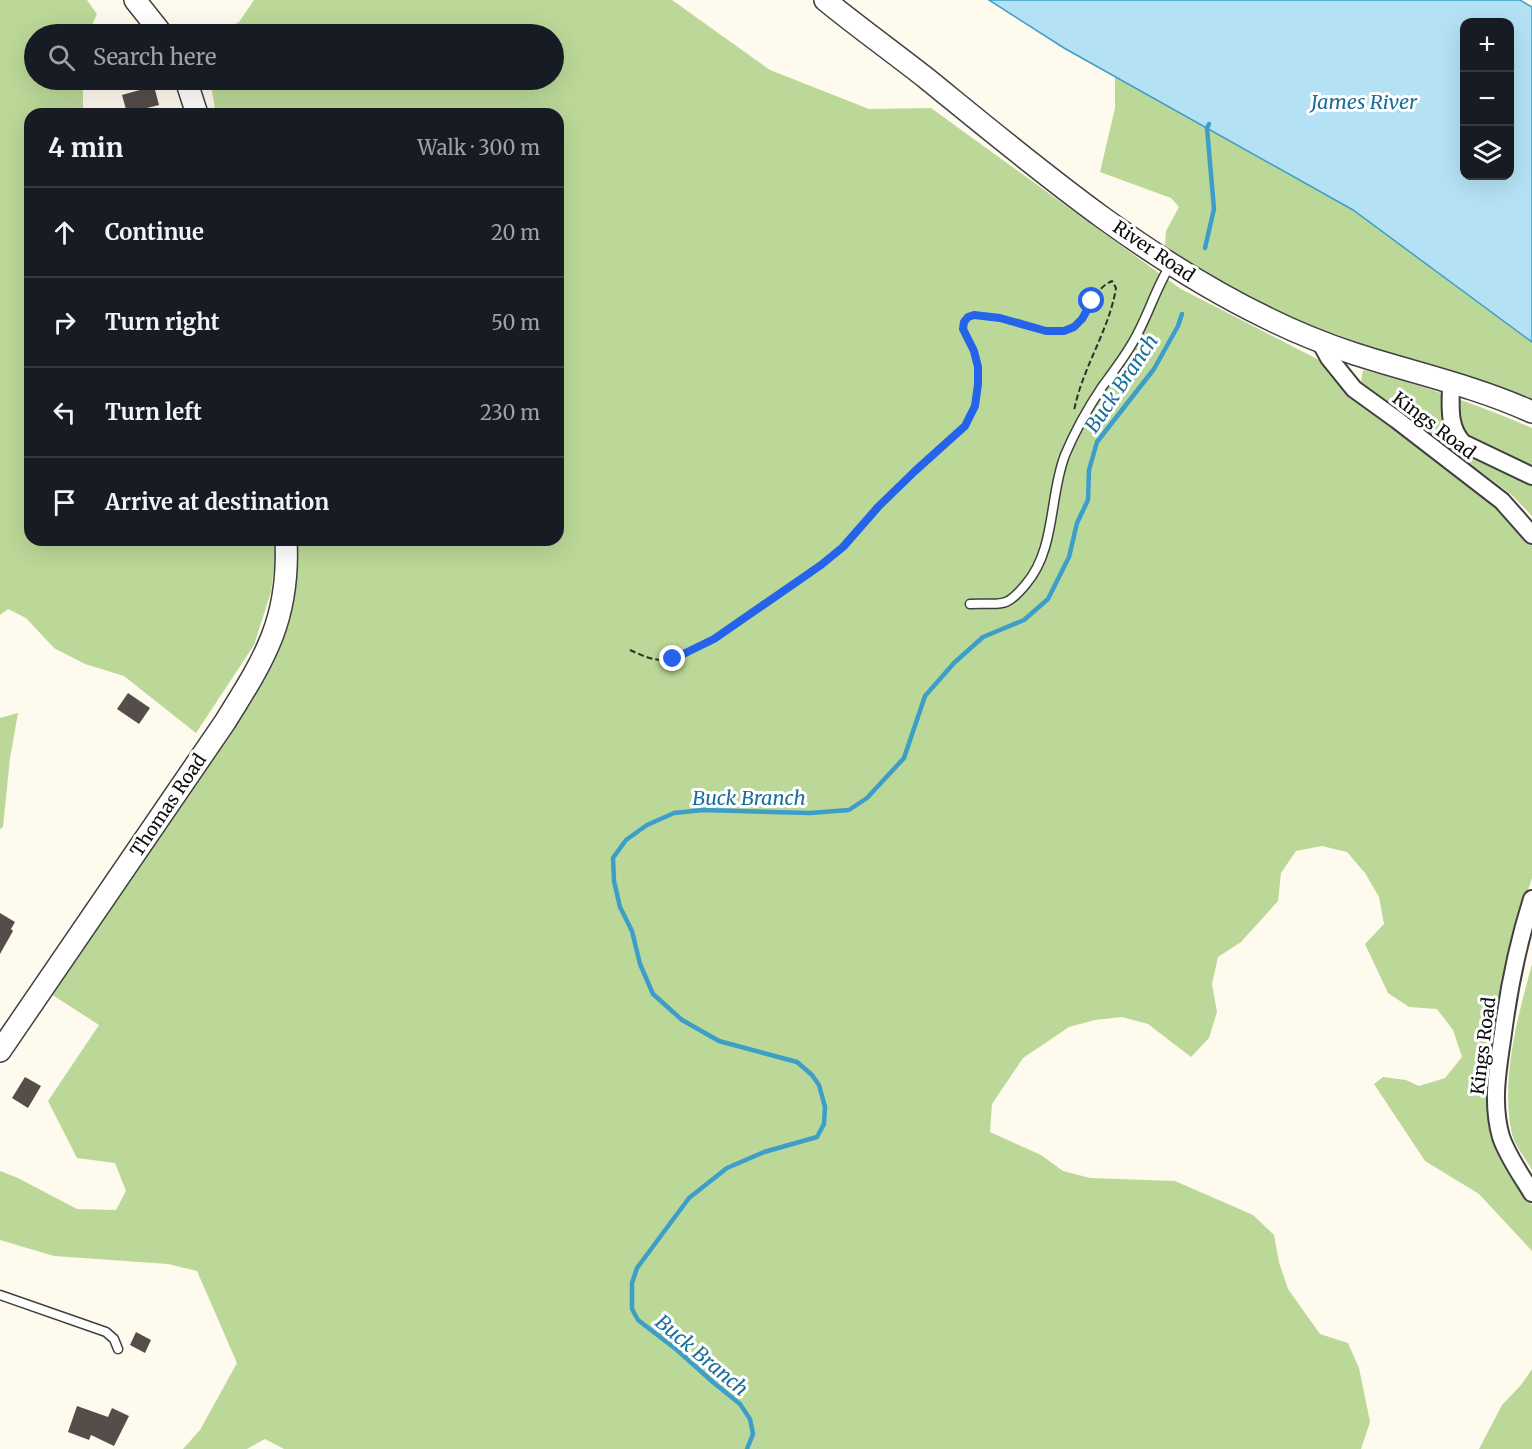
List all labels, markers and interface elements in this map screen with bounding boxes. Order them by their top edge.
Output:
map controls [1460,18,1514,180]
button: + [1460,18,1514,72]
search box [24,24,564,90]
icon: search [45,41,78,74]
text: Search here [93,43,216,71]
button: − [1460,72,1514,126]
water label: James River [1309,89,1418,114]
button: layers [1460,126,1514,180]
text: 4 min [48,131,123,164]
text: Walk · 300 m [418,135,540,160]
street label: River Road [1109,215,1199,287]
icon: ahead [48,216,81,249]
text: Continue [105,218,204,246]
text: 20 m [491,220,540,245]
route start [1078,287,1104,313]
icon: right [48,306,81,339]
text: Turn right [105,308,219,336]
text: 50 m [491,310,540,335]
water label: Buck Branch [1079,329,1163,437]
street label: Kings Road [1388,386,1480,464]
icon: left [48,396,81,429]
text: Turn left [105,398,202,426]
text: 230 m [480,400,540,425]
icon: arrive [48,486,81,519]
text: Arrive at destination [105,488,329,516]
route end [659,645,685,671]
street label: Thomas Road [125,749,211,861]
water label: Buck Branch [692,785,806,810]
street label: Kings Road [1466,996,1500,1096]
water label: Buck Branch [651,1309,753,1401]

